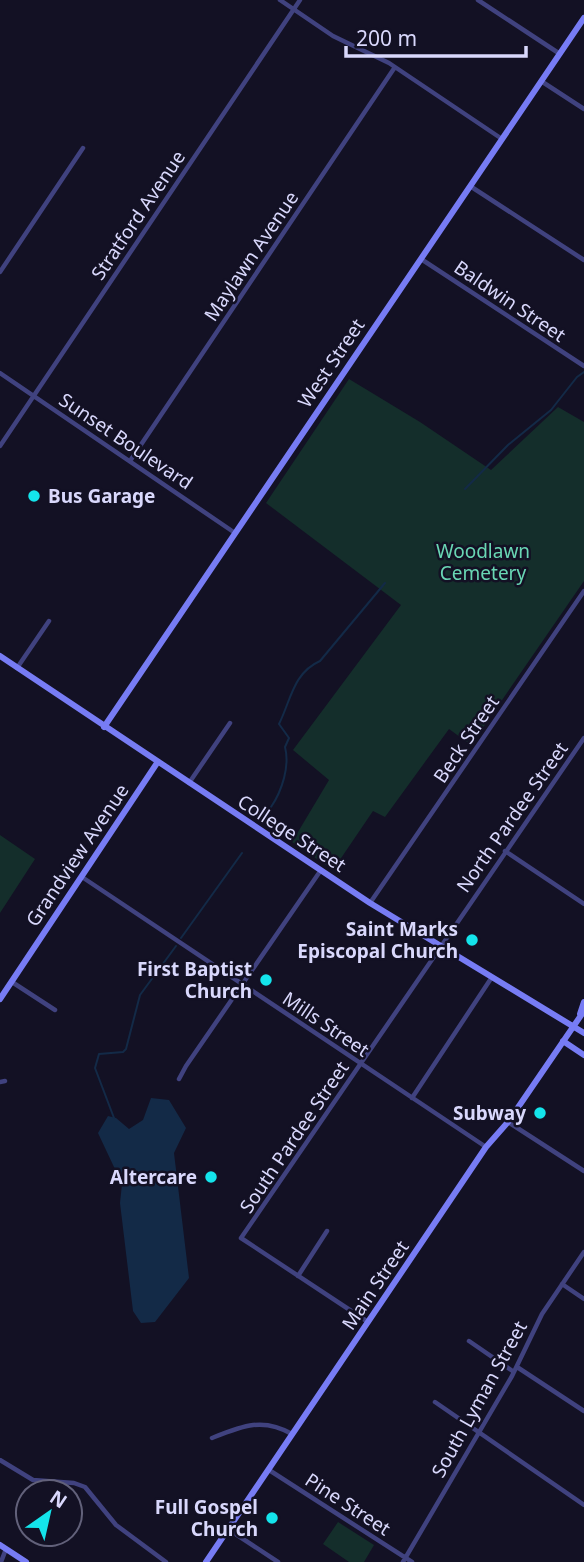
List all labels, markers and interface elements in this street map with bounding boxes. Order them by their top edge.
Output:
scale bar [346,14,526,58]
text: 200 m [356,24,417,52]
street label: Stratford Avenue [85,145,191,285]
street label: Maylawn Avenue [198,186,304,326]
street label: Baldwin Street [449,254,571,348]
street label: West Street [292,313,370,413]
street label: Sunset Boulevard [54,387,198,495]
place label: Bus Garage [48,483,155,509]
marker: Bus Garage [26,488,42,504]
park label: Woodlawn Cemetery [436,538,530,586]
street label: Beck Street [427,690,505,788]
street label: North Pardee Street [450,737,574,897]
street label: Grandview Avenue [20,779,134,931]
street label: College Street [233,788,351,878]
place label: Saint Marks Episcopal Church [297,916,458,964]
marker: Saint Marks Episcopal Church [464,932,480,948]
place label: First Baptist Church [137,956,252,1004]
marker: First Baptist Church [258,972,274,988]
street label: Mills Street [278,986,374,1063]
street label: South Pardee Street [233,1056,355,1218]
place label: Subway [453,1100,526,1126]
marker: Subway [532,1105,548,1121]
place label: Altercare [110,1164,197,1190]
marker: Altercare [203,1169,219,1185]
street label: Main Street [336,1235,415,1335]
street label: South Lyman Street [425,1316,533,1482]
street label: Pine Street [300,1467,396,1541]
north arrow [14,1478,84,1548]
text: N [45,1484,72,1514]
place label: Full Gospel Church [155,1494,258,1542]
marker: Full Gospel Church [264,1510,280,1526]

